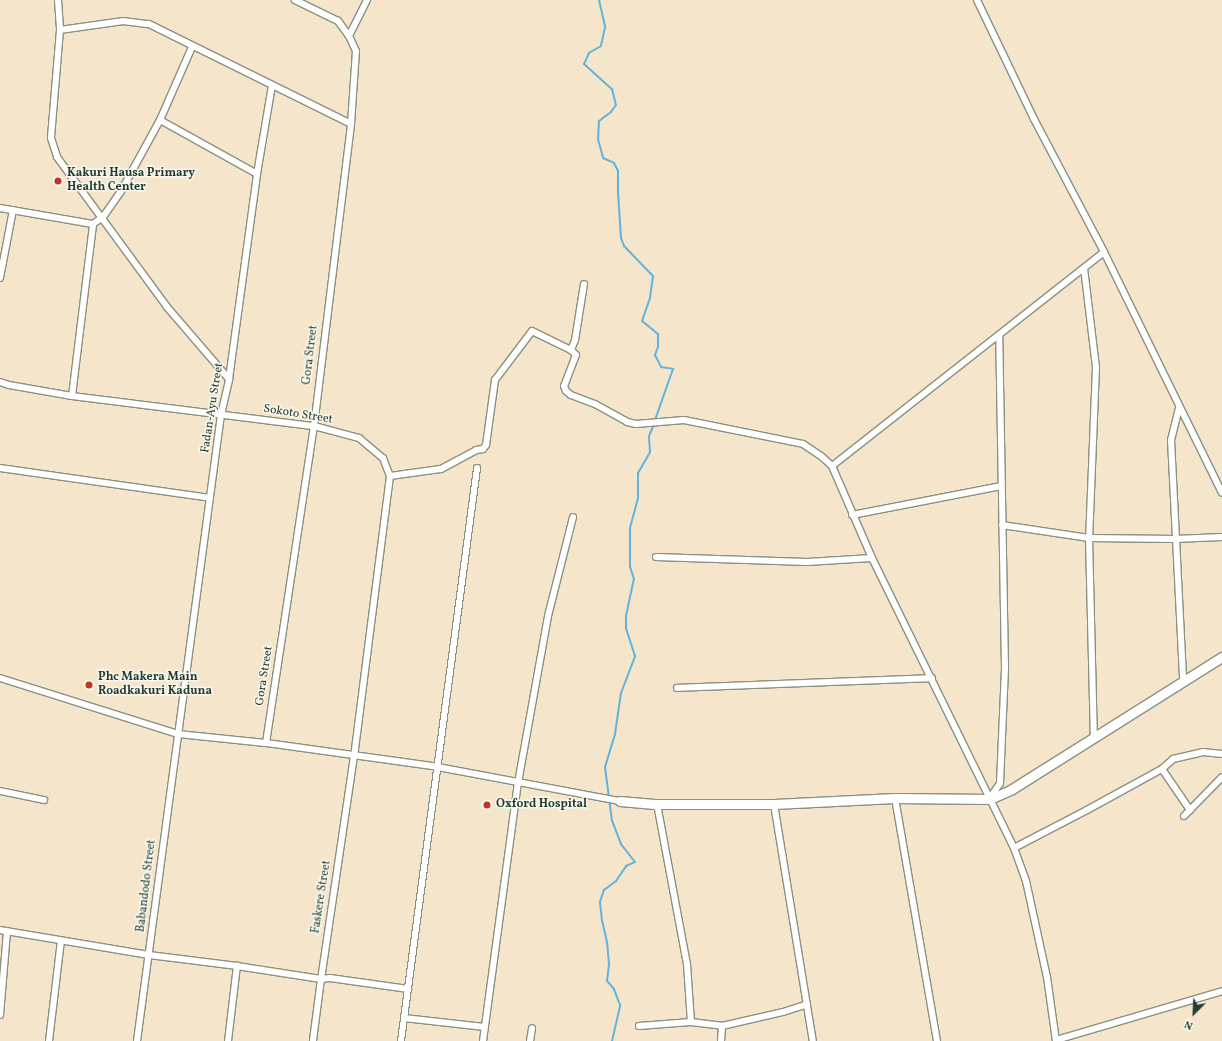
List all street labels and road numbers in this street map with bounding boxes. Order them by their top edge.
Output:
street label: Gora Street [300,324,322,386]
street label: Fadan-Ayu Street [199,362,227,454]
street label: Sokoto Street [262,402,334,428]
street label: Gora Street [253,645,277,707]
street label: Babandodo Street [134,839,160,933]
street label: Faskere Street [309,859,335,935]

